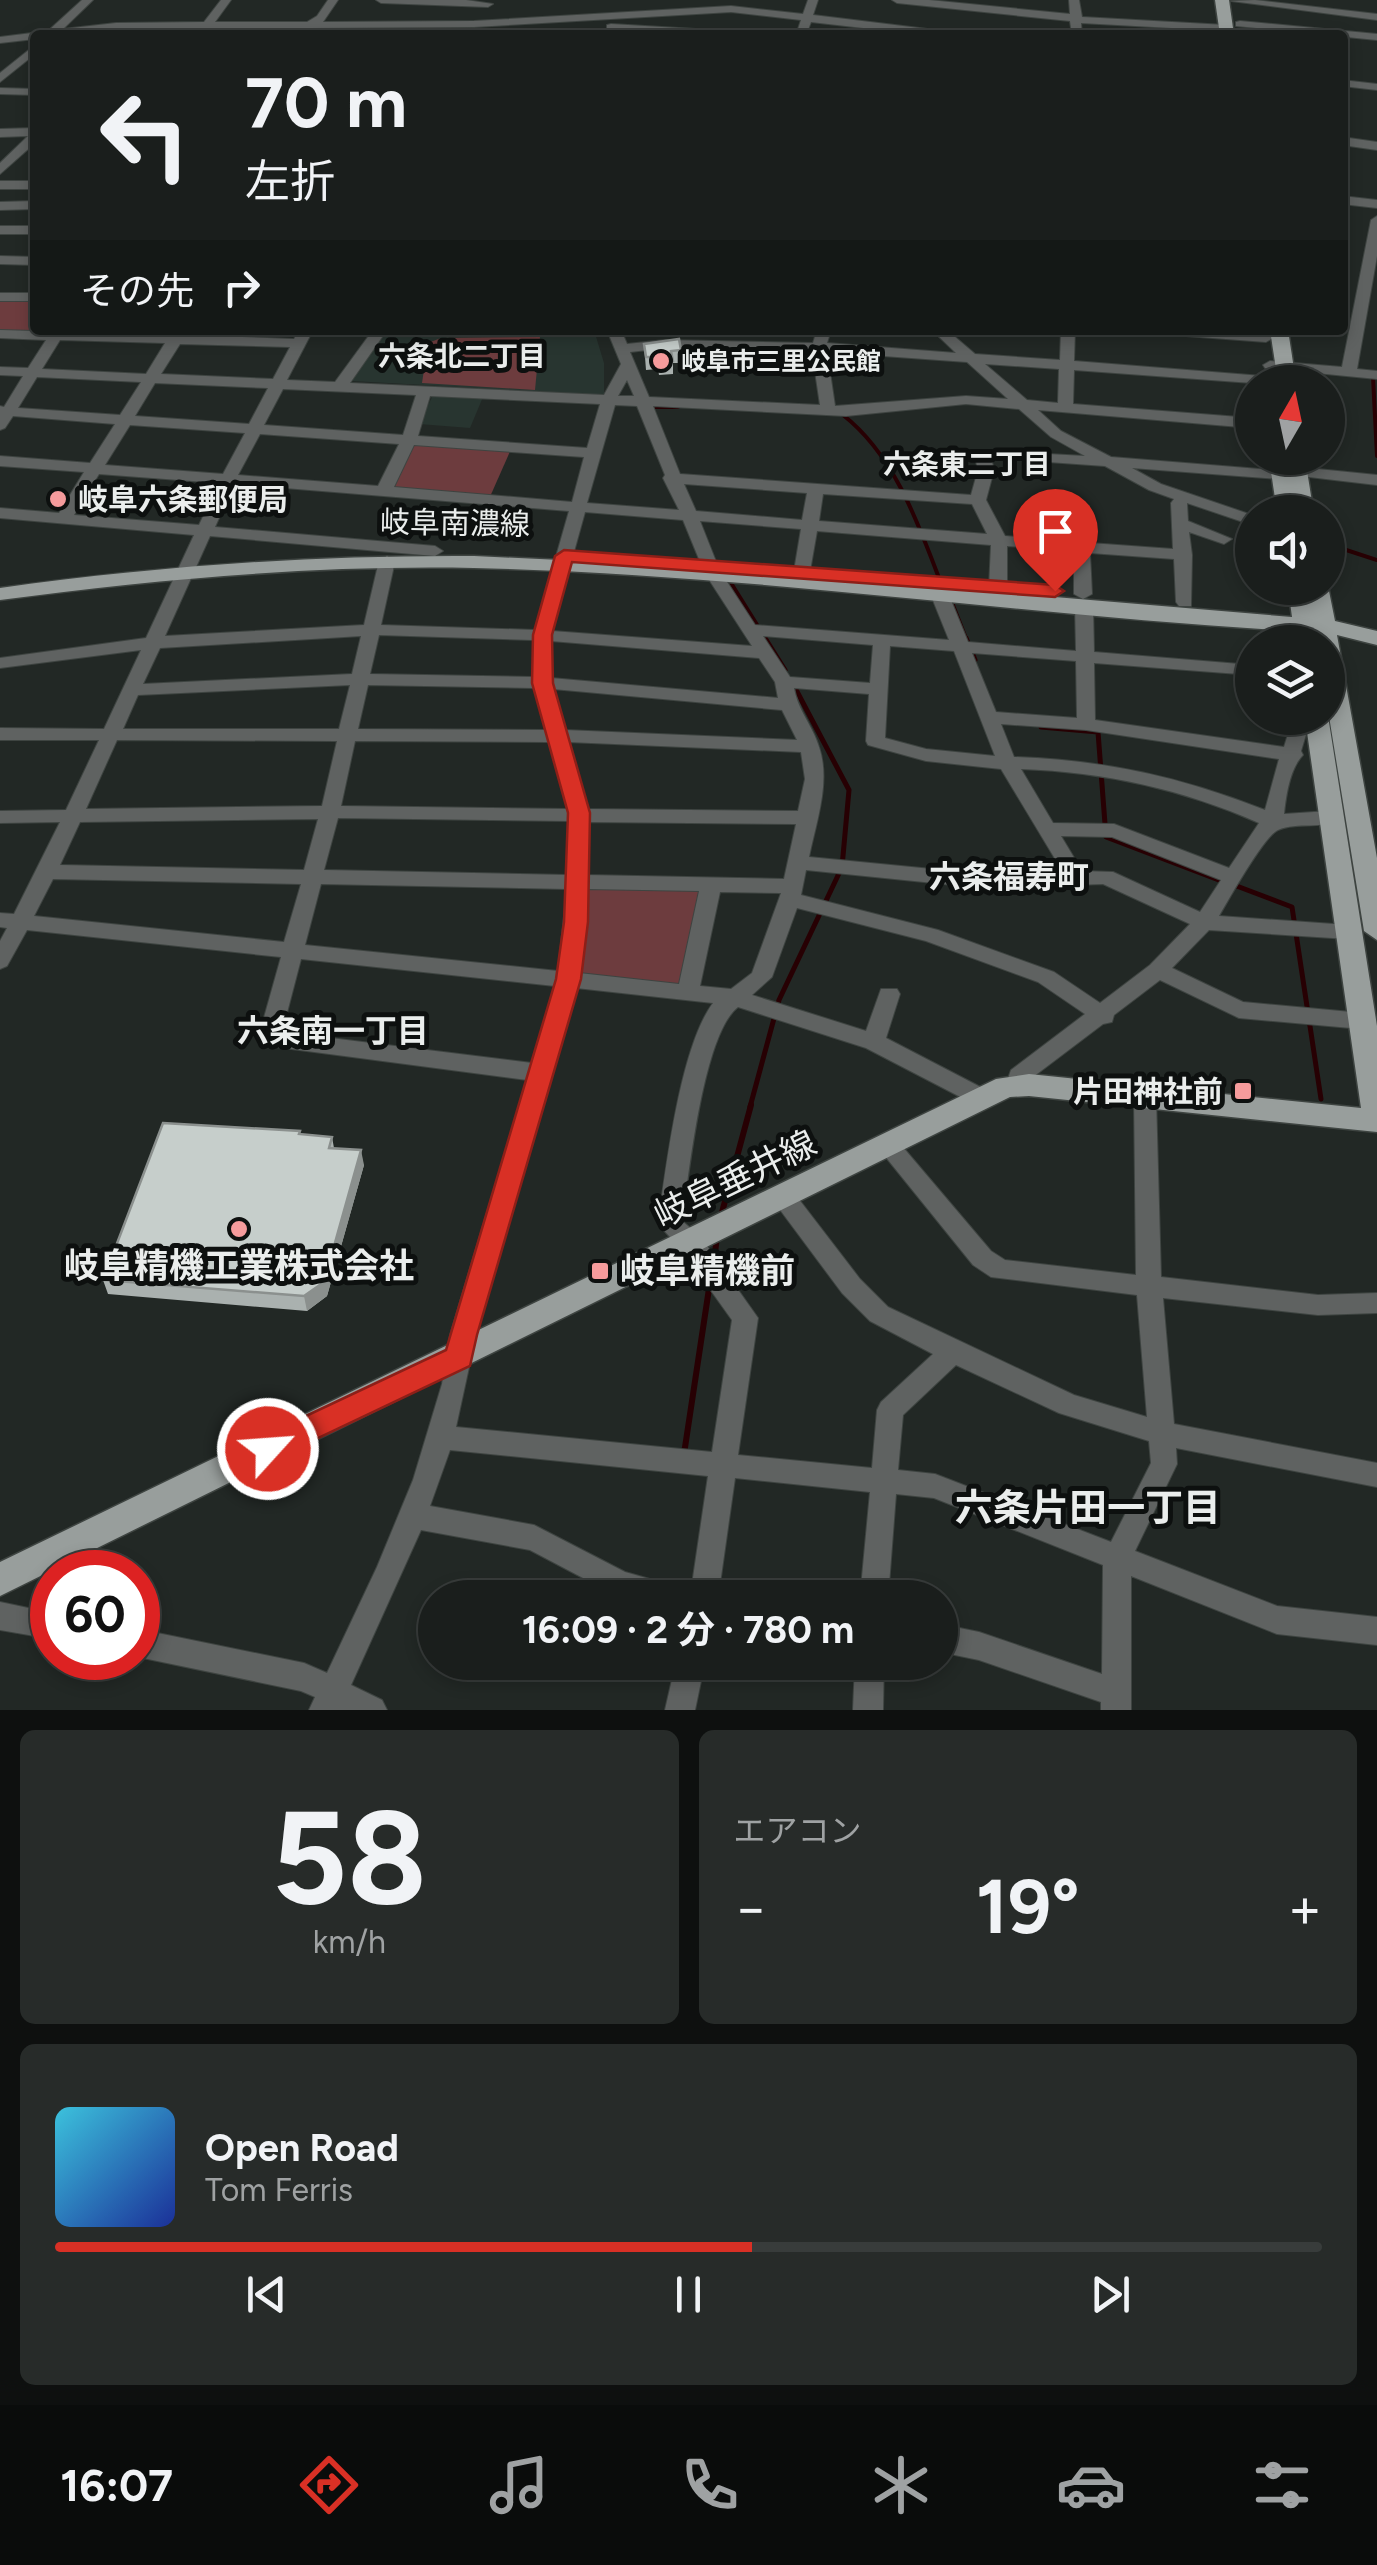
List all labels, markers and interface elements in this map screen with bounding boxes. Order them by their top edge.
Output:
text: 70 m [245,60,407,145]
icon: left [80,70,210,200]
text: 左折 [245,154,335,208]
icon: right [214,260,269,315]
text: その先 [80,268,194,314]
district label: 六条北二丁目 [378,339,546,373]
place label: 岐阜市三里公民館 [681,346,881,376]
marker: 岐阜市三里公民館 [650,350,672,372]
north arrow [1235,365,1345,475]
map controls [1235,365,1345,735]
district label: 六条東二丁目 [883,447,1051,481]
place label: 岐阜六条郵便局 [78,481,288,518]
marker: 岐阜六条郵便局 [47,488,69,510]
pin [1013,489,1098,592]
button: sound [1235,495,1345,605]
street label: 岐阜南濃線 [380,503,530,543]
icon: arrive [1028,504,1083,559]
button: layers [1235,625,1345,735]
district label: 六条福寿町 [929,858,1089,896]
district label: 六条南一丁目 [237,1012,429,1050]
place label: 片田神社前 [1073,1073,1223,1110]
marker: 片田神社前 [1232,1080,1254,1102]
street label: 岐阜垂井線 [647,1122,823,1236]
marker: 岐阜精機工業株式会社 [228,1218,250,1240]
place label: 岐阜精機工業株式会社 [64,1245,414,1287]
place label: 岐阜精機前 [620,1250,795,1292]
marker: 岐阜精機前 [589,1260,611,1282]
position arrow [216,1397,320,1501]
district label: 六条片田一丁目 [955,1485,1221,1531]
speed limit sign: 60 [30,1550,160,1680]
text: 16:09 · 2 分 · 780 m [522,1607,854,1653]
text: 58 [272,1780,427,1936]
text: エアコン [734,1812,862,1850]
text: 19° [976,1862,1080,1952]
text: − [734,1875,768,1941]
text: + [1288,1875,1322,1941]
text: km/h [313,1923,386,1961]
text: Open Road [205,2125,399,2171]
text: Tom Ferris [205,2171,353,2209]
icon: previous [239,2267,294,2322]
icon: pause [661,2267,716,2322]
icon: next [1083,2267,1138,2322]
icon: directions [294,2450,364,2520]
icon: music [484,2450,554,2520]
icon: phone [675,2450,745,2520]
icon: climate [866,2450,936,2520]
icon: car [1056,2450,1126,2520]
icon: filters [1247,2450,1317,2520]
text: 16:07 [60,2458,173,2512]

